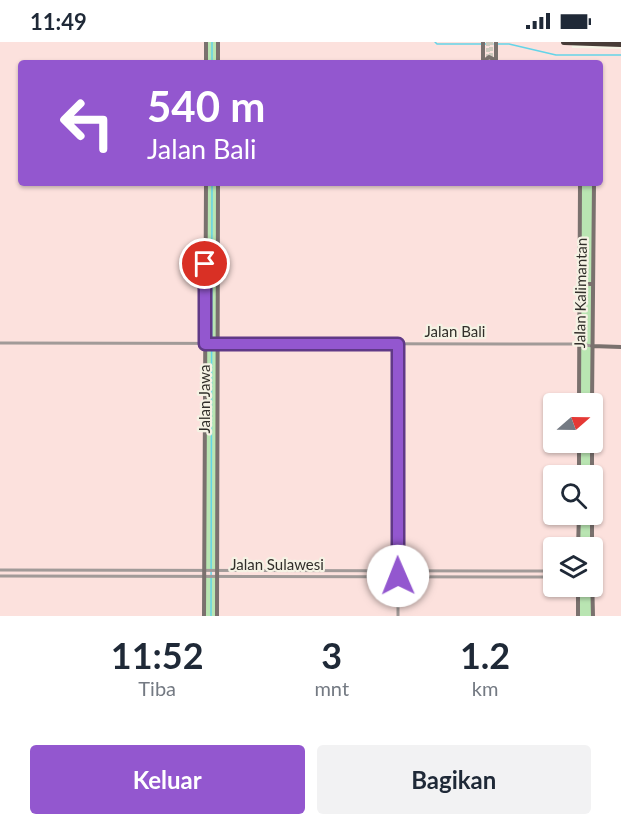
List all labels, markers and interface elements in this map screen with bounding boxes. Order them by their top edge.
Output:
text: 11:49 [30,8,87,35]
text: 540 m [147,81,265,131]
icon: left [48,84,126,162]
text: Jalan Bali [147,132,257,165]
pin [179,238,230,289]
street label: Jalan Kalimantan [570,238,590,348]
icon: arrive [188,247,221,280]
street label: Jalan Bali [425,322,485,340]
street label: Jalan Jawa [195,365,213,433]
north arrow [543,393,603,453]
map controls [543,393,603,597]
button: search [543,465,603,525]
button: layers [543,537,603,597]
position arrow [366,544,430,608]
street label: Jalan Sulawesi [230,555,324,573]
text: 11:52 [111,633,204,677]
text: 3 [321,633,342,677]
text: 1.2 [460,633,510,677]
text: Tiba [138,676,176,700]
text: mnt [314,676,349,700]
text: km [472,676,498,700]
button: Keluar [30,745,305,814]
button: Bagikan [317,745,591,814]

